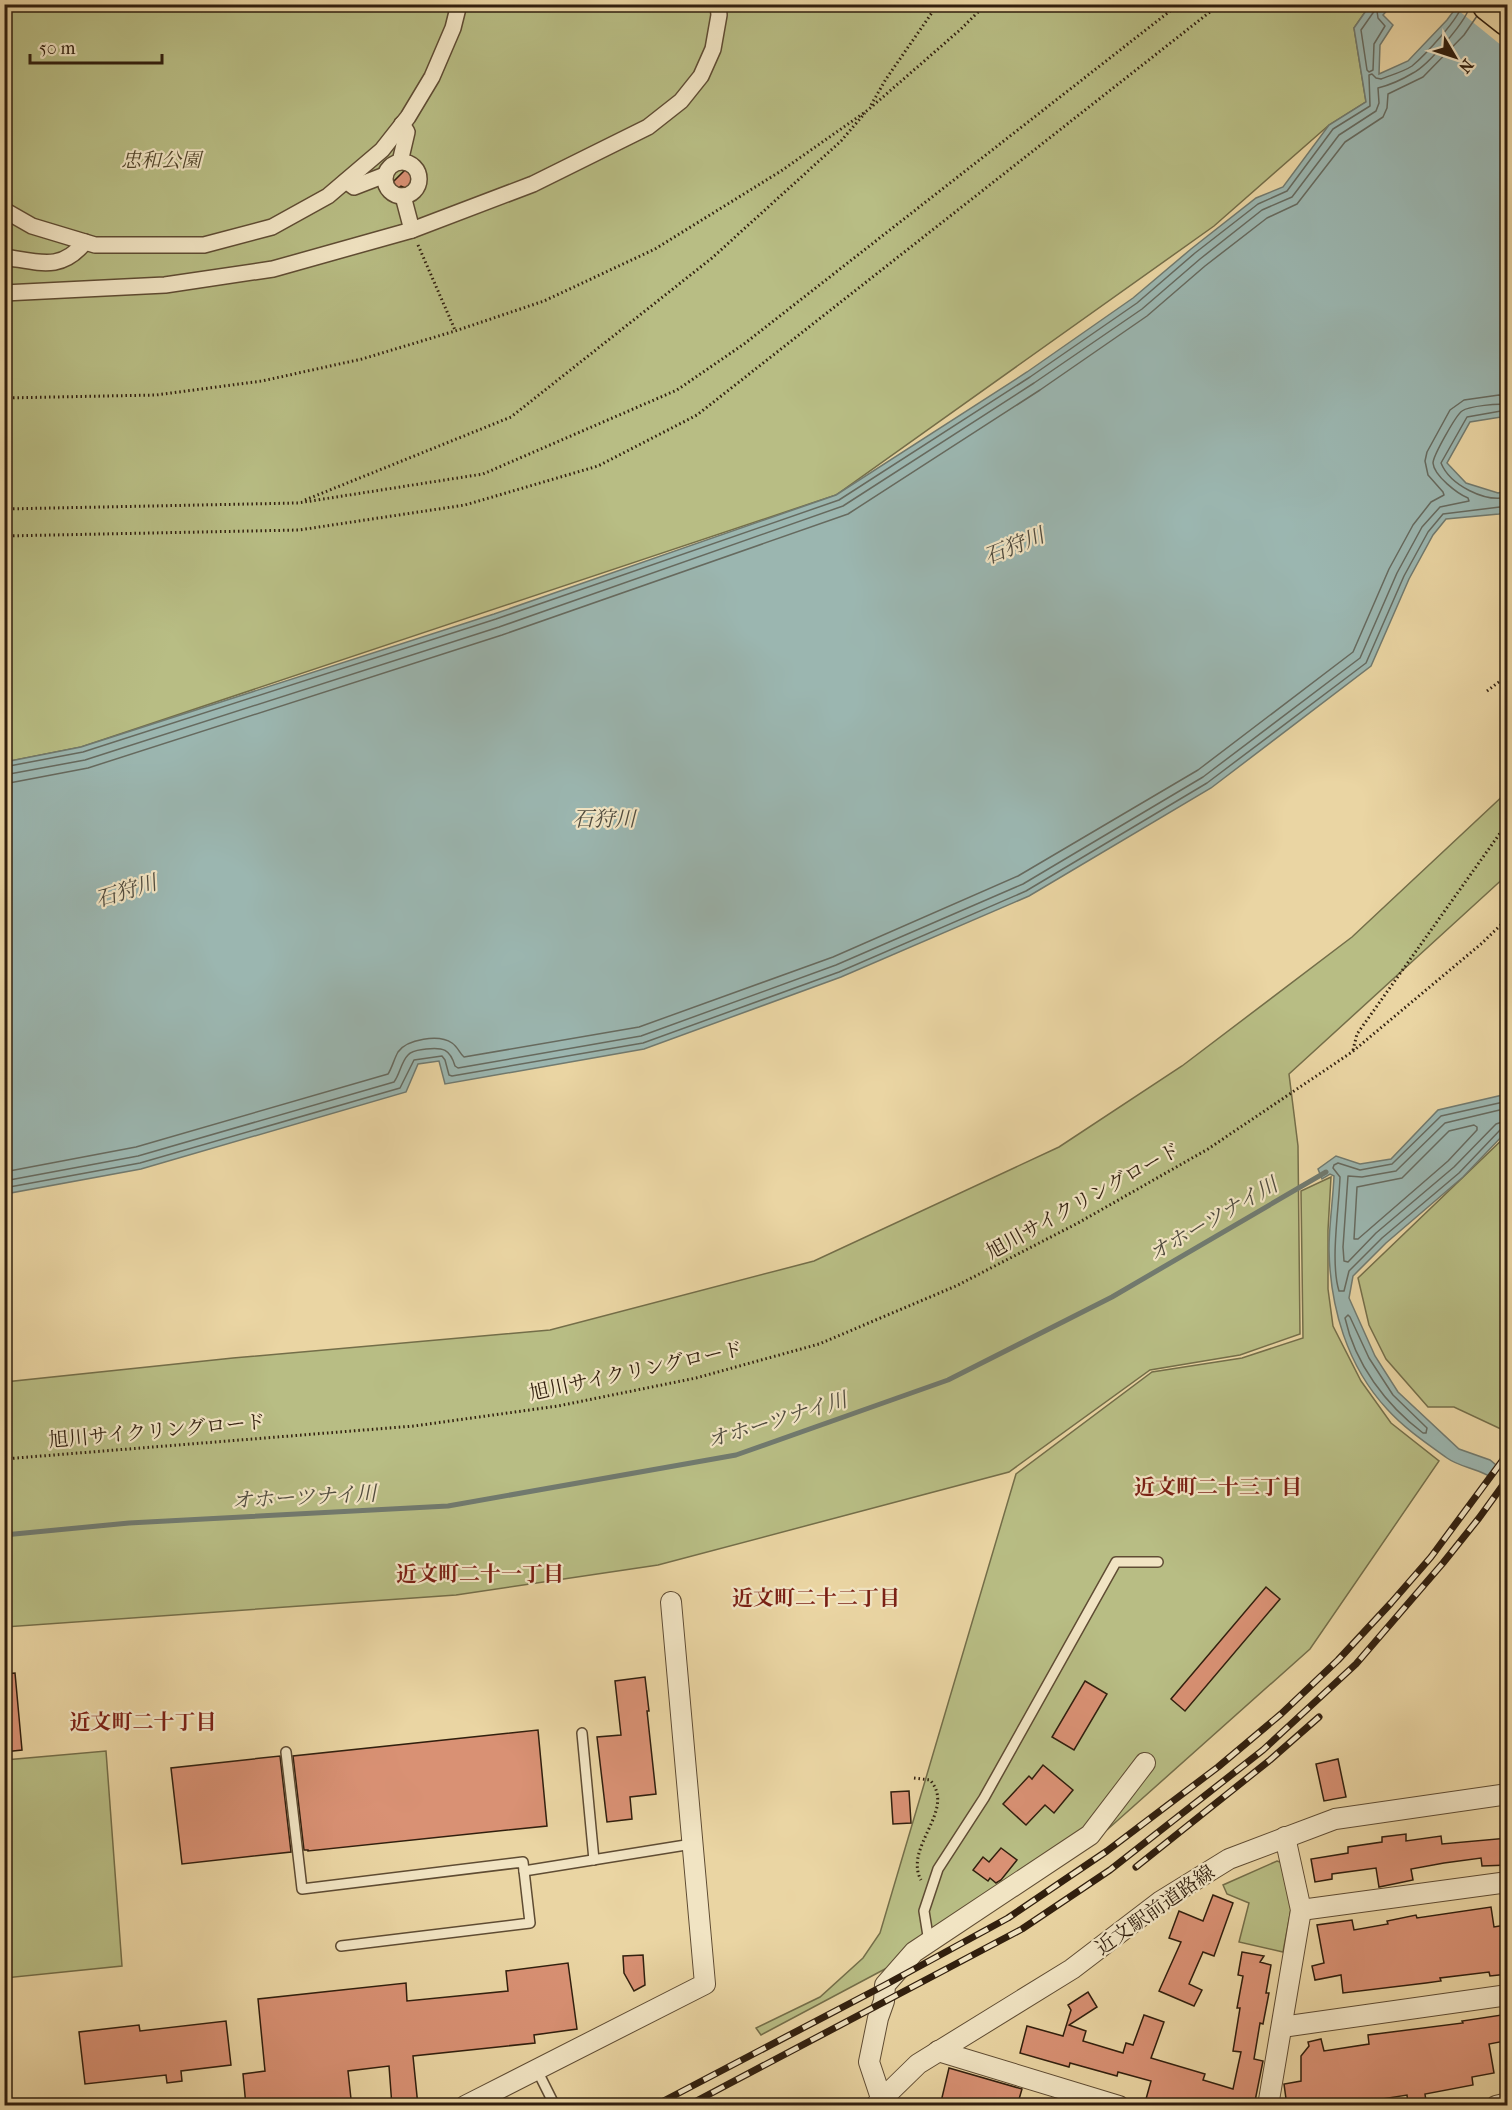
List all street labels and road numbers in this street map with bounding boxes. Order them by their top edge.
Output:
street label: 旭川サイクリングロード [982,1138,1184,1264]
street label: 旭川サイクリングロード [527,1337,745,1405]
street label: 旭川サイクリングロード [48,1410,266,1452]
street label: 近文駅前道路線 [1091,1860,1219,1960]

